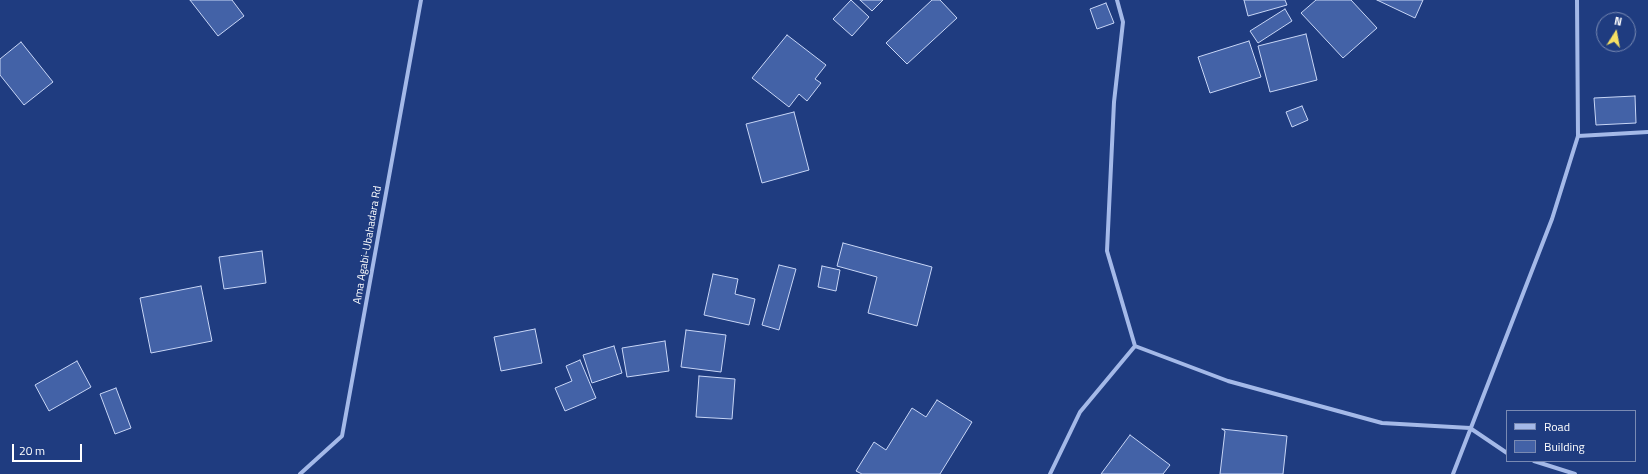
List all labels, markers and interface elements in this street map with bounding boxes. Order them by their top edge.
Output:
north arrow [1596,12,1636,52]
text: N [1613,13,1623,30]
street label: Ama Agabi-Ubahadara Rd [351,185,385,305]
legend [1506,410,1636,462]
text: Road [1544,417,1570,436]
scale bar [14,436,84,462]
text: Building [1544,437,1585,456]
text: 20 m [19,441,45,460]

